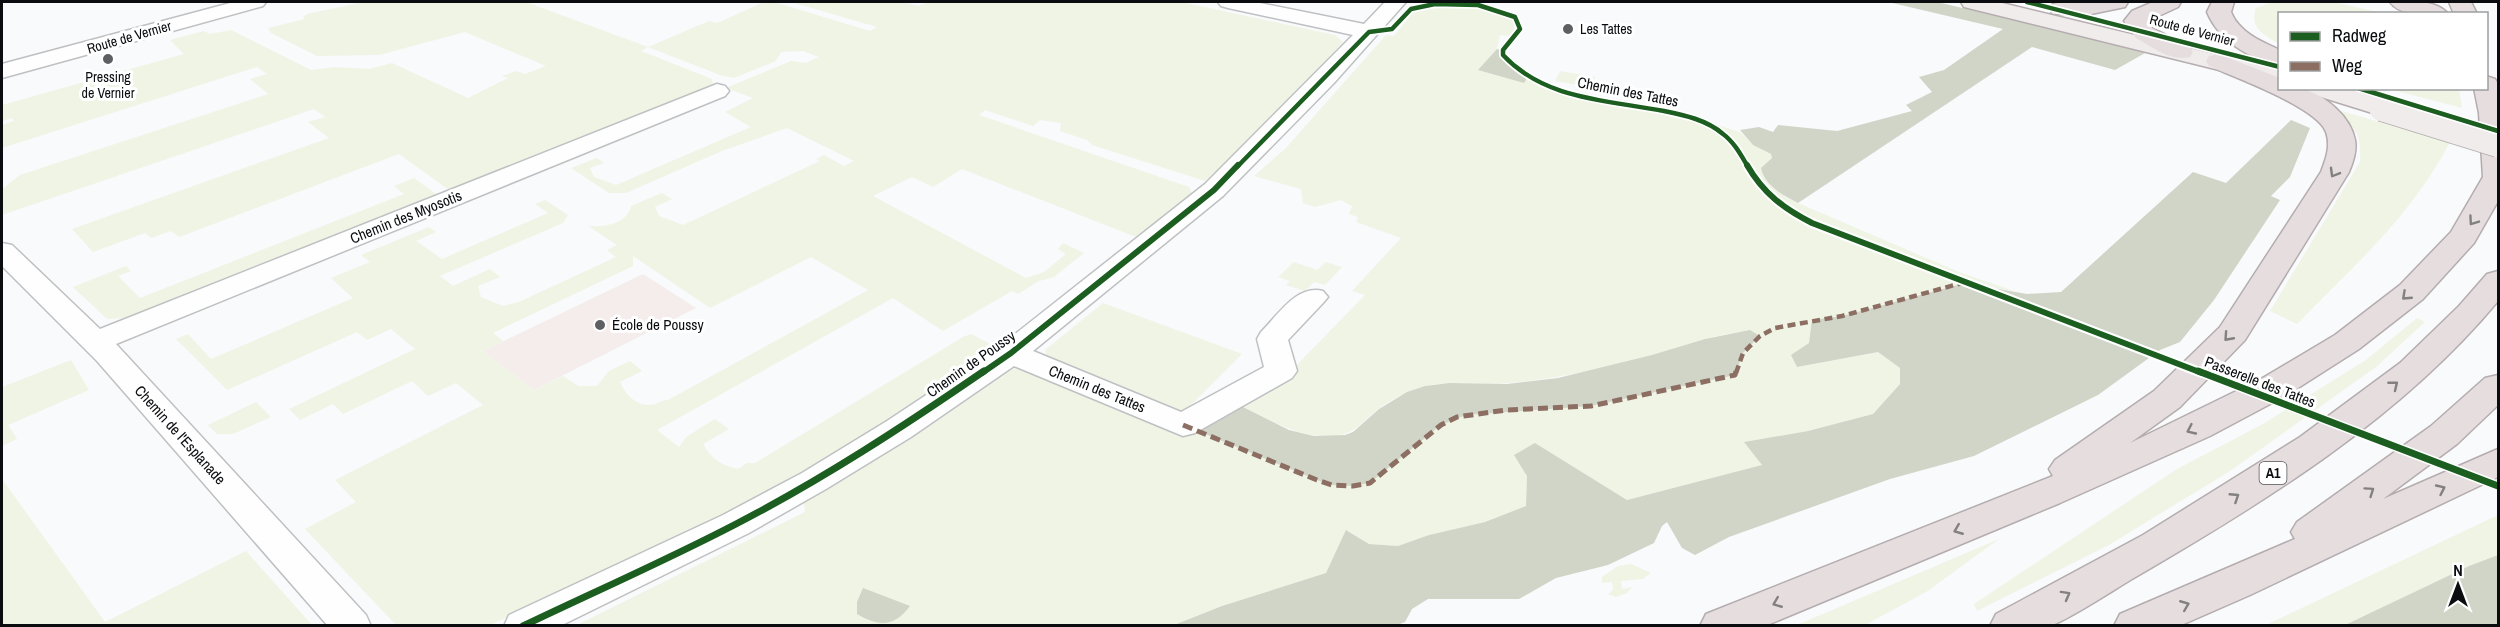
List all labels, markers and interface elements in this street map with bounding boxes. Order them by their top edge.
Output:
street label: Route de Vernier [2148,10,2236,50]
legend [2278,12,2488,90]
street label: Route de Vernier [85,16,173,58]
place label: Les Tattes [1580,20,1633,38]
marker: Les Tattes [1561,22,1575,36]
text: Radweg [2332,23,2387,48]
marker: Pressing de Vernier [101,52,115,66]
text: Weg [2332,53,2363,78]
place label: Pressing de Vernier [82,68,135,102]
street label: Chemin des Tattes [1576,71,1680,112]
one-way arrow [2329,167,2341,177]
street label: Chemin des Myosotis [347,185,465,249]
one-way arrow [2469,214,2480,225]
one-way arrow [2402,288,2413,299]
place label: École de Poussy [612,314,704,335]
marker: École de Poussy [593,318,607,332]
street label: Chemin de Poussy [922,325,1020,402]
one-way arrow [2224,330,2235,341]
street label: Passerelle des Tattes [2202,351,2319,412]
street label: Chemin des Tattes [1046,360,1149,417]
street label: Chemin de l'Esplanade [130,381,231,489]
one-way arrow [2387,381,2398,392]
one-way arrow [2186,423,2197,435]
road number: A1 [2260,462,2286,484]
one-way arrow [2435,485,2446,497]
one-way arrow [2363,487,2374,498]
one-way arrow [2229,493,2239,505]
one-way arrow [1953,522,1963,535]
north arrow [2428,555,2488,615]
text: N [2453,559,2463,581]
one-way arrow [2060,591,2071,602]
one-way arrow [1772,596,1783,608]
one-way arrow [2179,600,2190,612]

